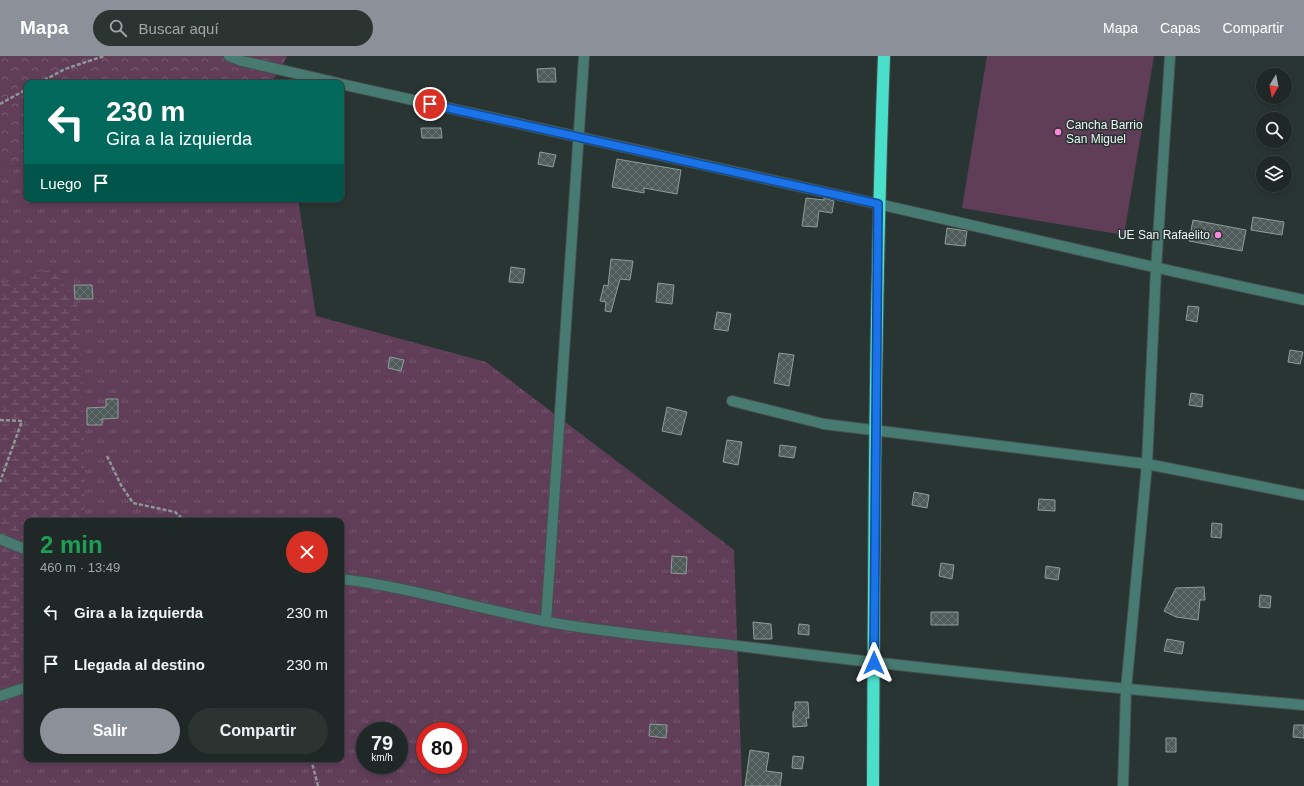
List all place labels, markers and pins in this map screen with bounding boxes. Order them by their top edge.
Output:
pin [413,87,447,121]
place label: Cancha Barrio San Miguel [1066,118,1143,146]
marker: Cancha Barrio San Miguel [1053,127,1063,137]
place label: UE San Rafaelito [1118,228,1210,242]
marker: UE San Rafaelito [1213,230,1223,240]

